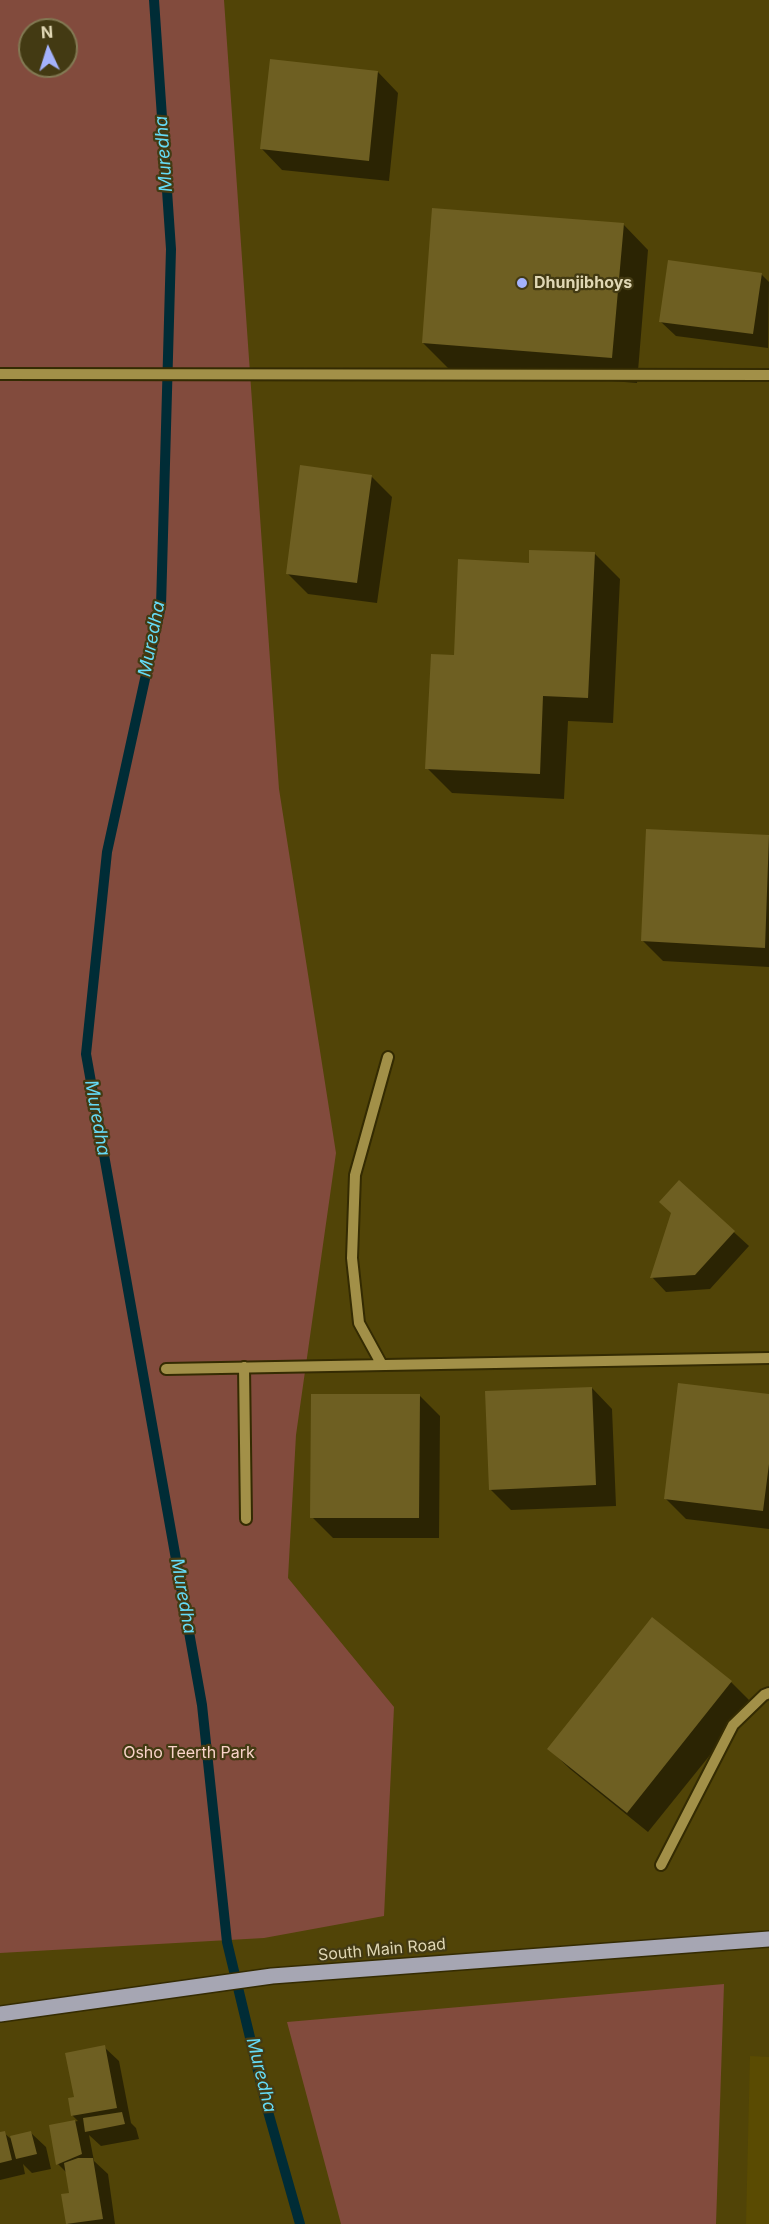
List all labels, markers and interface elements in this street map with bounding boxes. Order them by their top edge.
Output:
north arrow [18,18,78,78]
text: N [40,22,54,42]
water label: Muredha [151,115,177,193]
place label: Dhunjibhoys [534,273,632,293]
marker: Dhunjibhoys [515,276,529,290]
water label: Muredha [134,599,170,679]
water label: Muredha [80,1078,114,1158]
water label: Muredha [166,1556,200,1636]
park label: Osho Teerth Park [123,1743,255,1763]
street label: South Main Road [317,1935,447,1965]
water label: Muredha [241,2035,281,2115]

